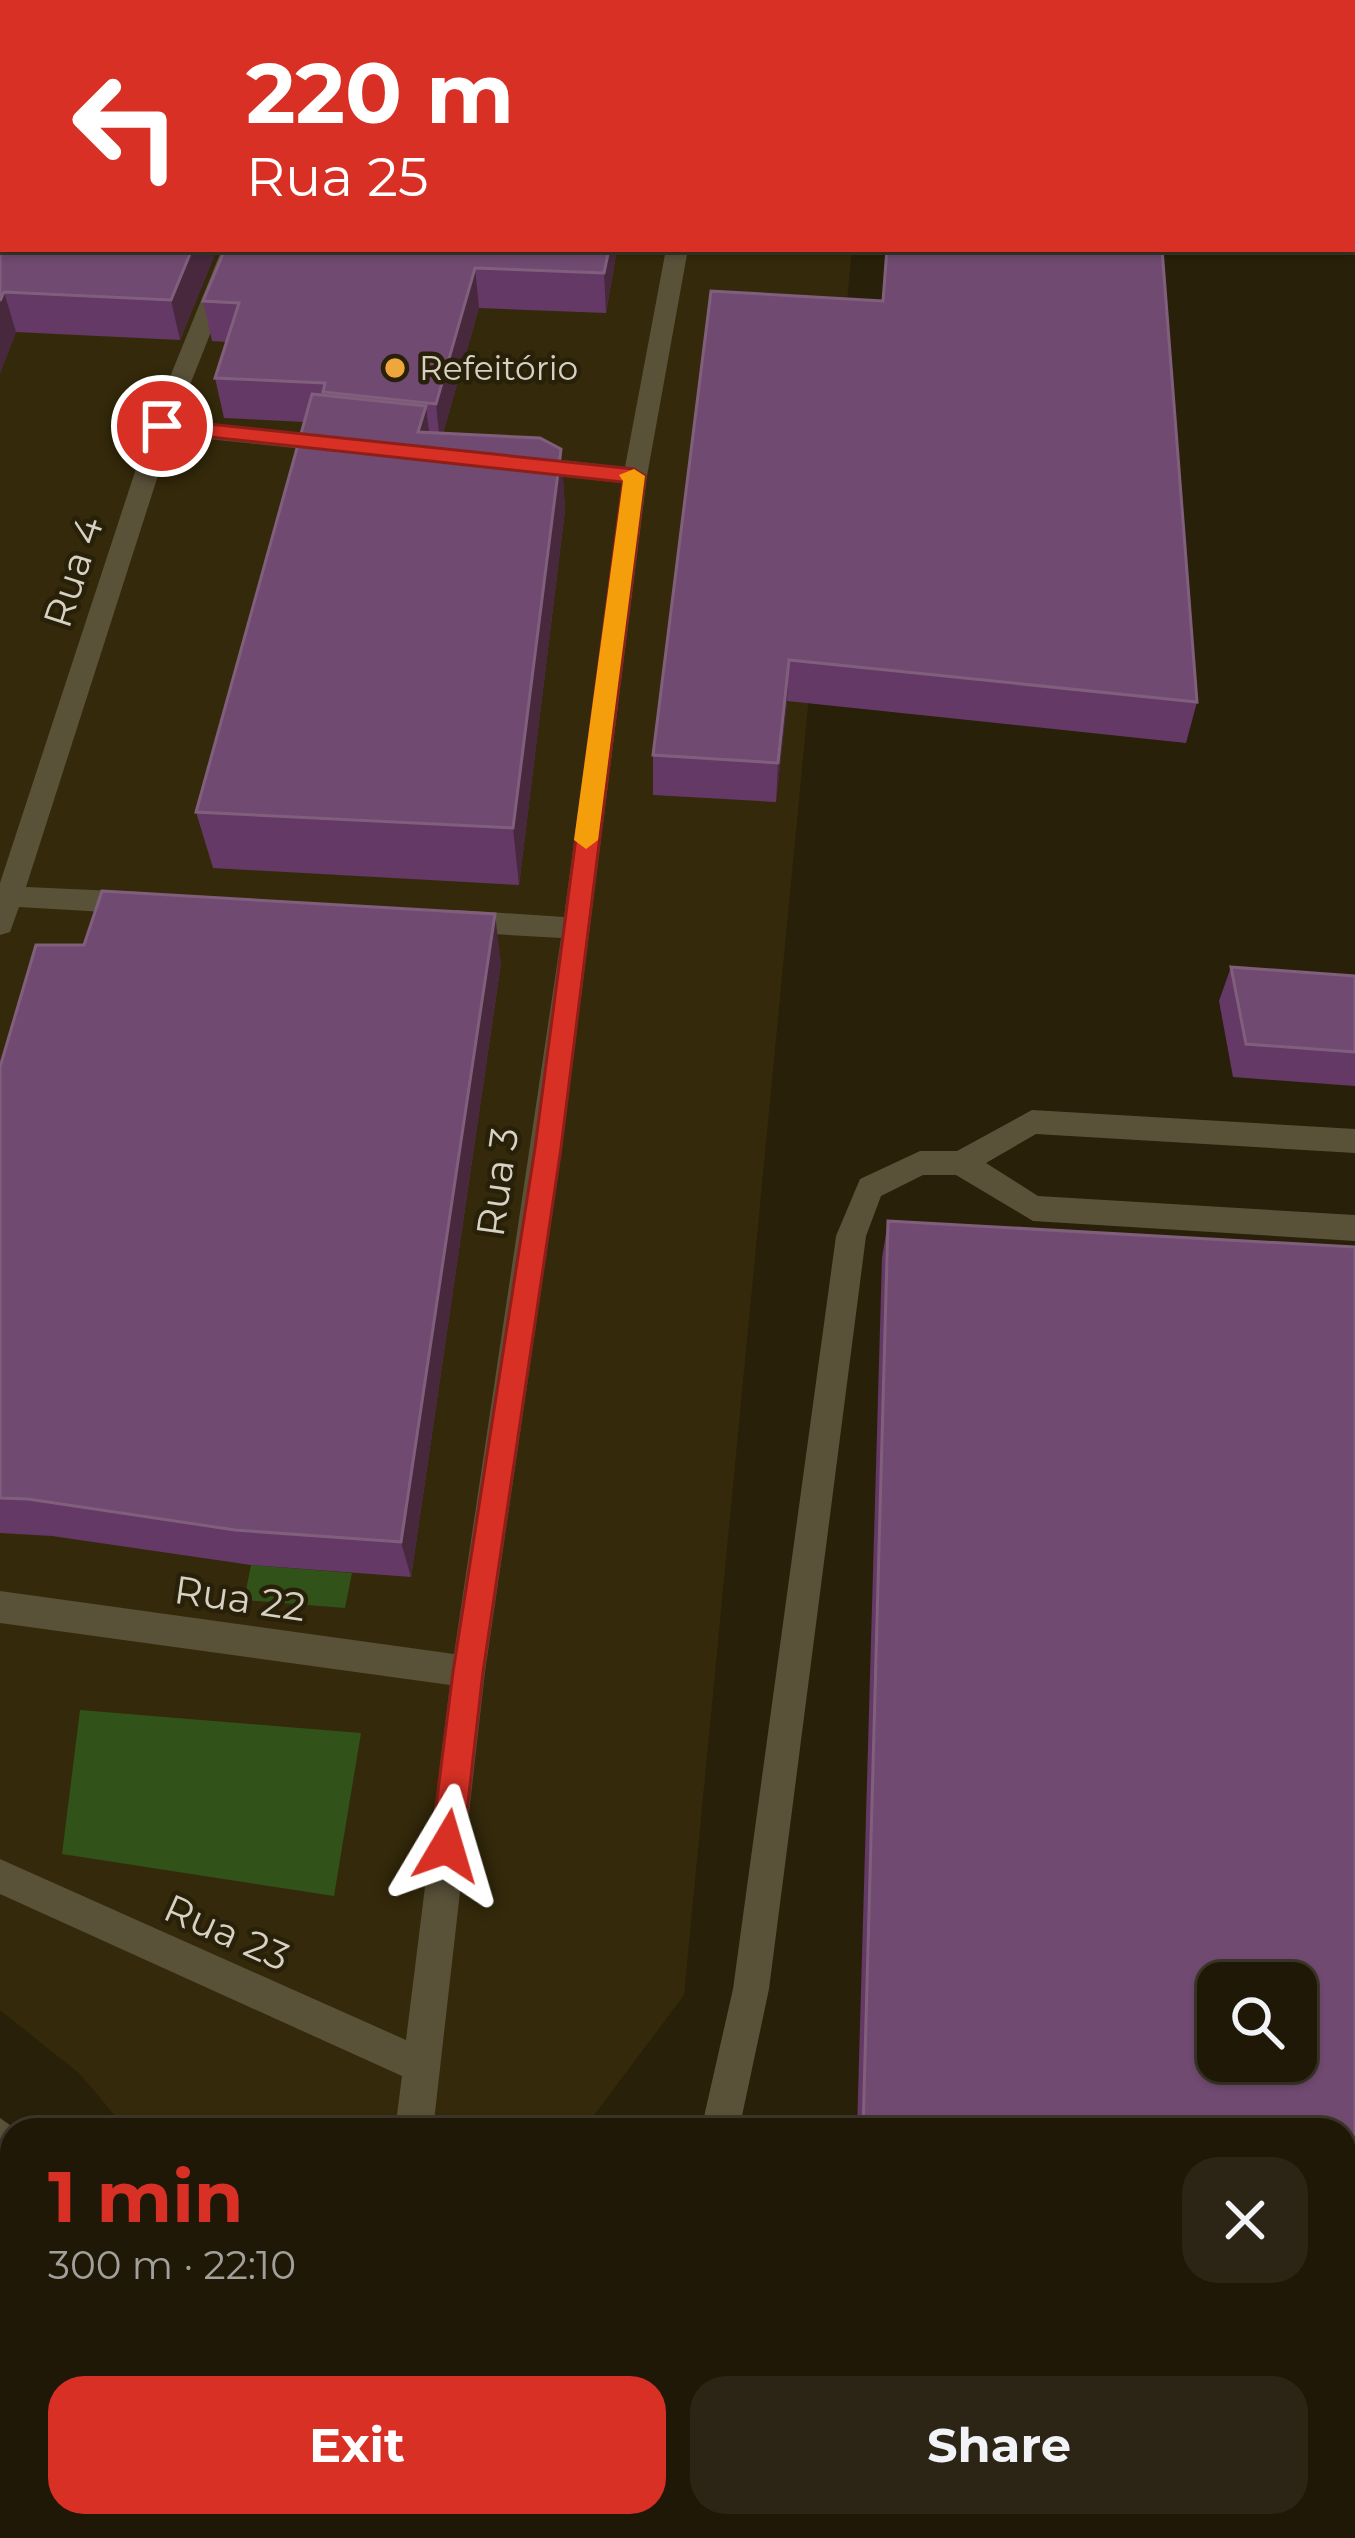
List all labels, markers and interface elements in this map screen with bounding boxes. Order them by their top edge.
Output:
text: 220 m [246,42,514,144]
icon: left [48,48,204,204]
text: Rua 25 [246,144,429,210]
place label: Refeitório [419,348,578,388]
marker: Refeitório [382,355,408,381]
pin [111,375,213,477]
icon: arrive [129,393,195,459]
street label: Rua 4 [33,510,113,633]
street label: Rua 3 [466,1124,528,1240]
street label: Rua 22 [171,1565,309,1631]
position arrow [384,1783,510,1909]
street label: Rua 23 [157,1883,297,1981]
map controls [1197,1962,1317,2082]
button: search [1197,1962,1317,2082]
text: 1 min [48,2152,244,2240]
button: close [1182,2157,1308,2283]
text: 300 m · 22:10 [48,2241,296,2289]
button: Exit [48,2376,666,2514]
button: Share [690,2376,1308,2514]

